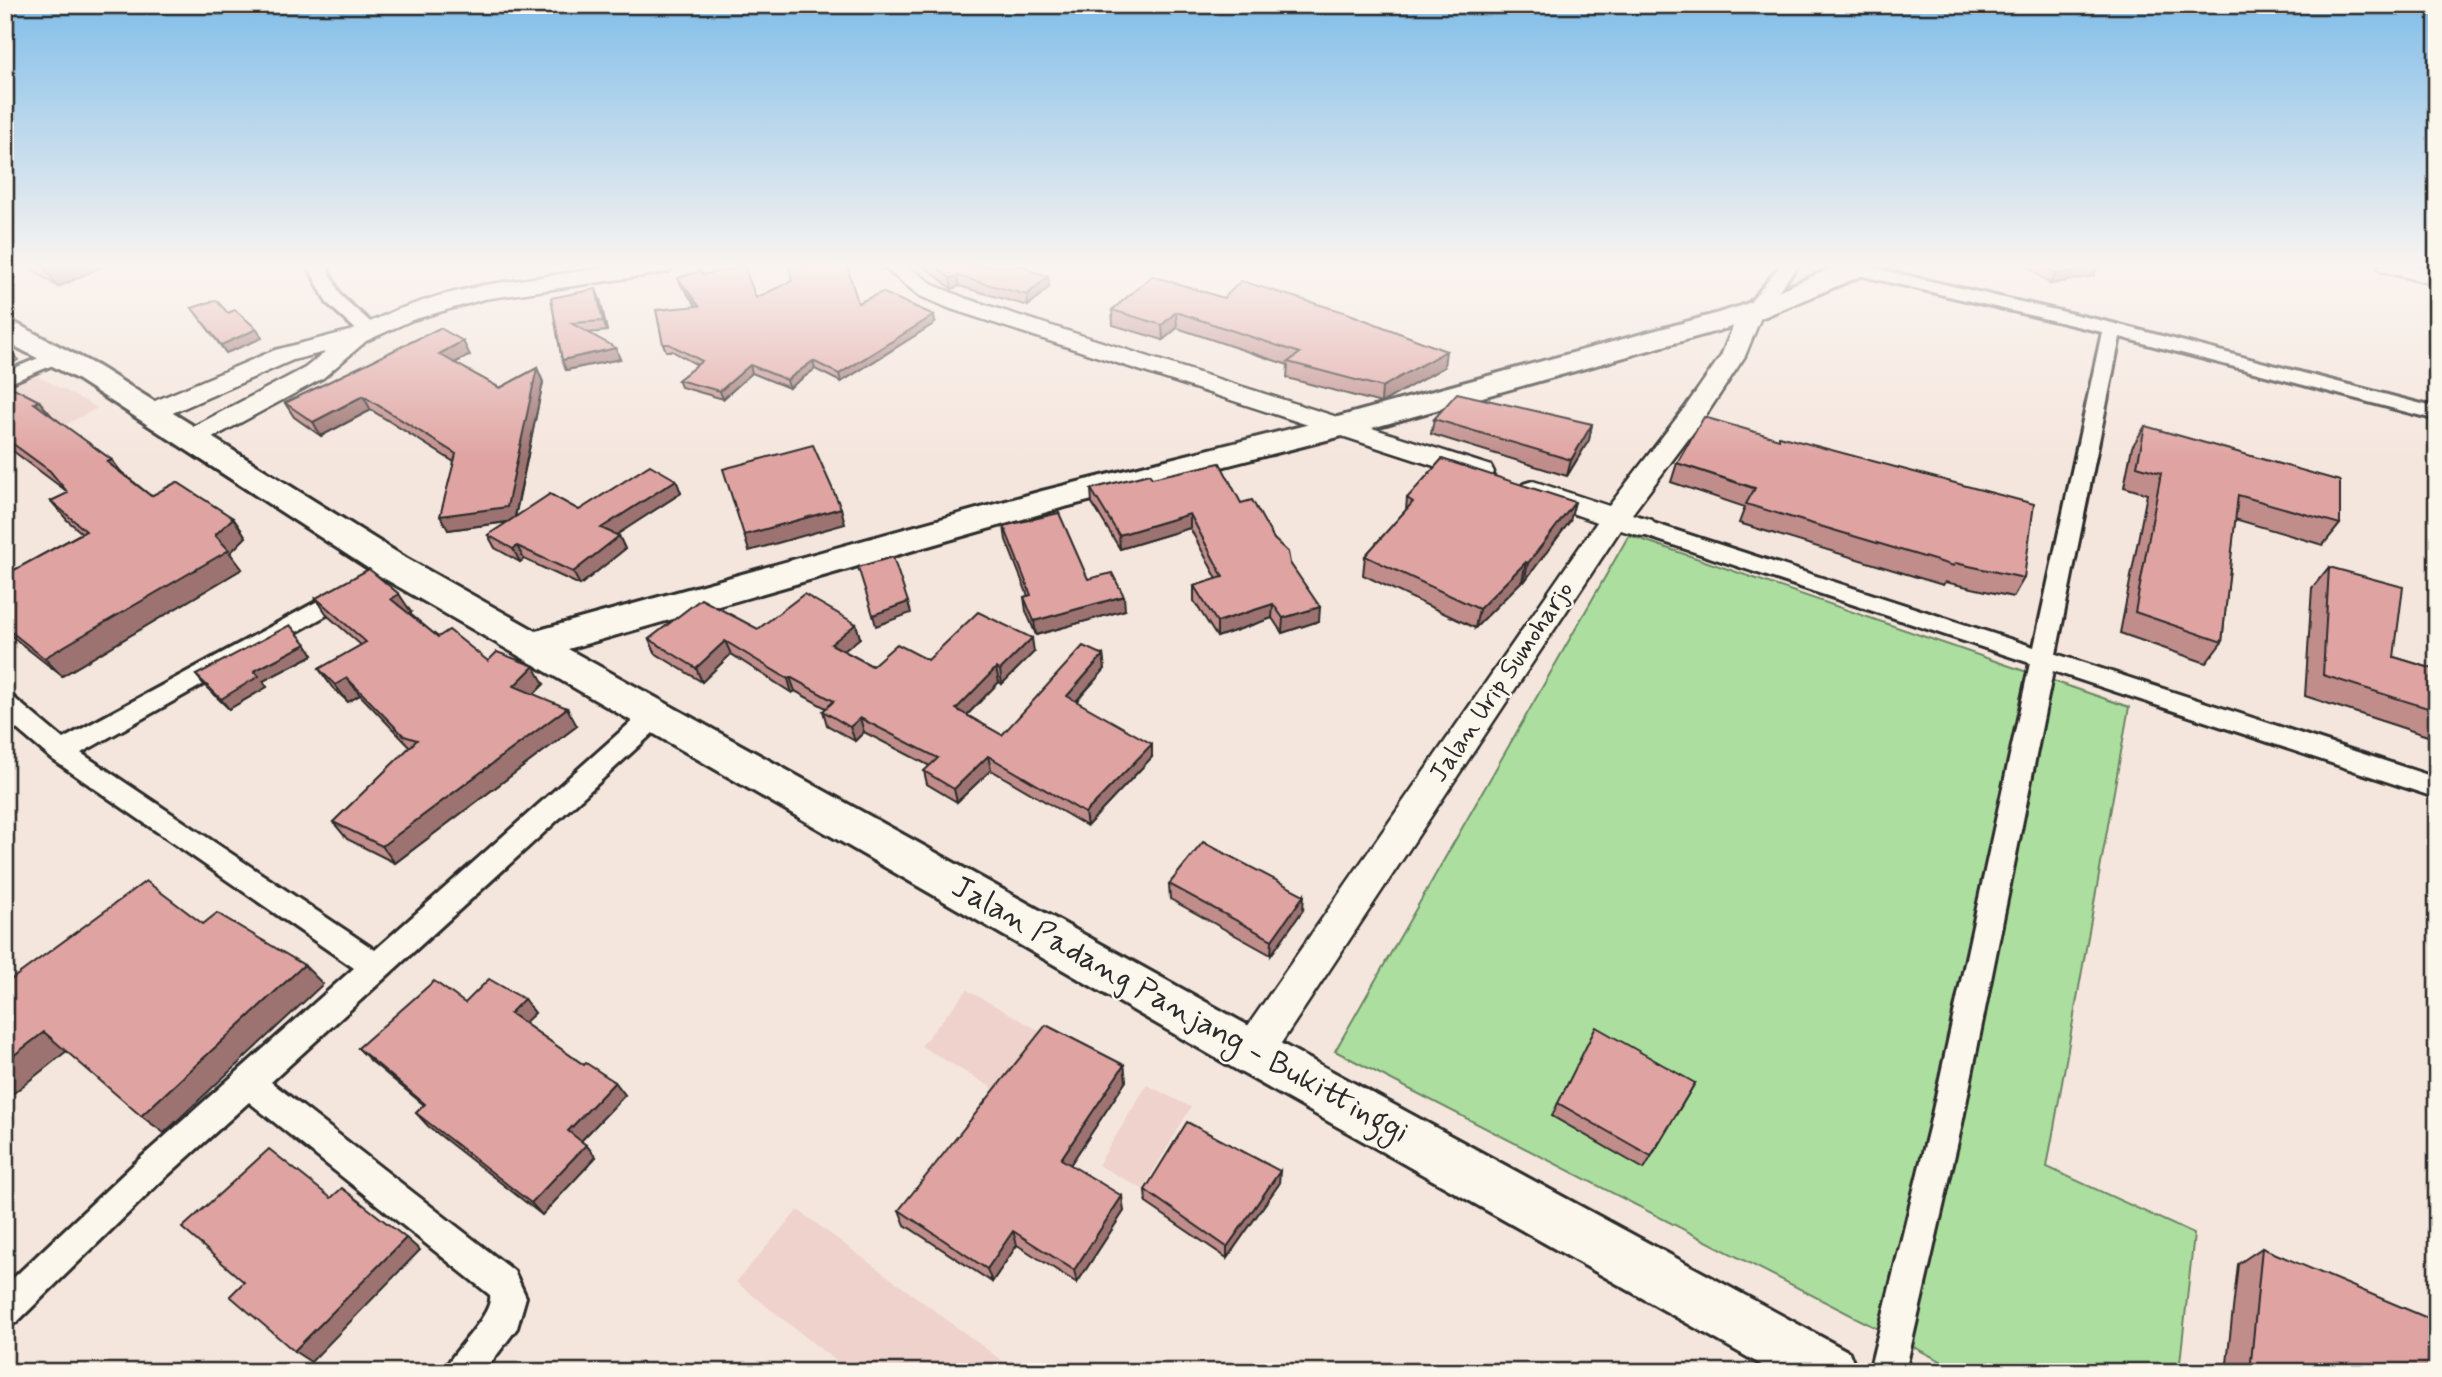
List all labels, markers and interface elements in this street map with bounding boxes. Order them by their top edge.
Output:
street label: Jalan Urip Sumoharjo [1422,575,1582,789]
street label: Jalan Padang Panjang - Bukittinggi [942,866,1416,1156]

